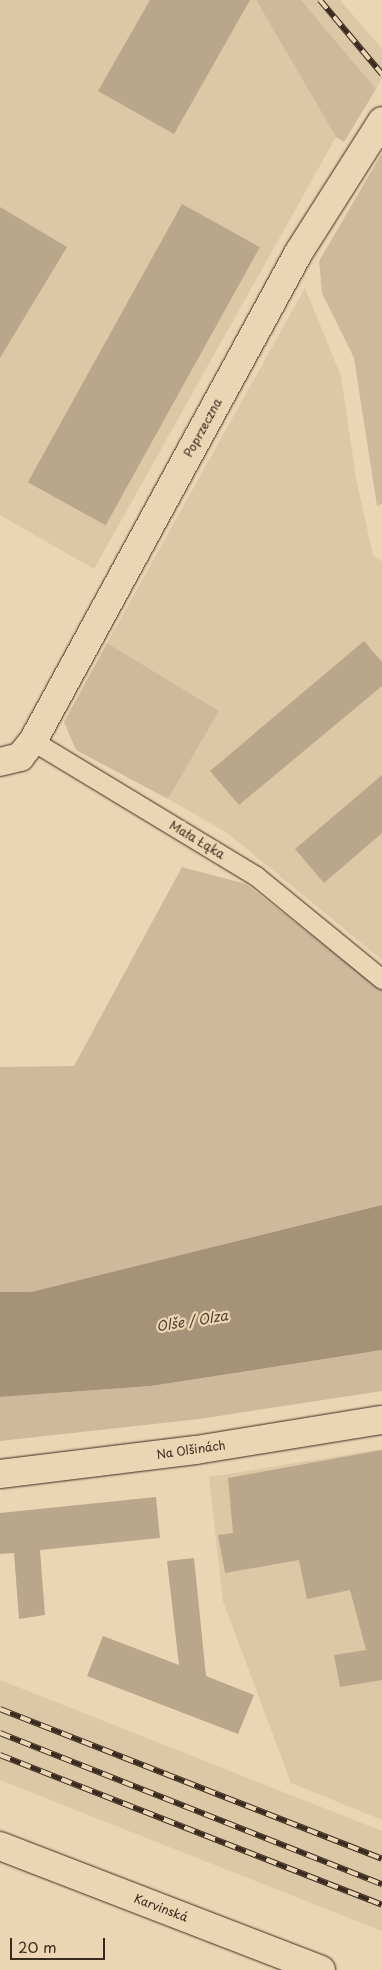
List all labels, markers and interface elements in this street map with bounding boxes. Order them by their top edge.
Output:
street label: Poprzeczna [181,396,225,460]
street label: Mała Łąka [167,818,227,862]
water label: Olše / Olza [154,1307,230,1335]
street label: Na Olšinách [155,1438,227,1462]
street label: Karvinská [132,1891,190,1925]
scale bar [12,1928,108,1960]
text: 20 m [18,1935,57,1958]

